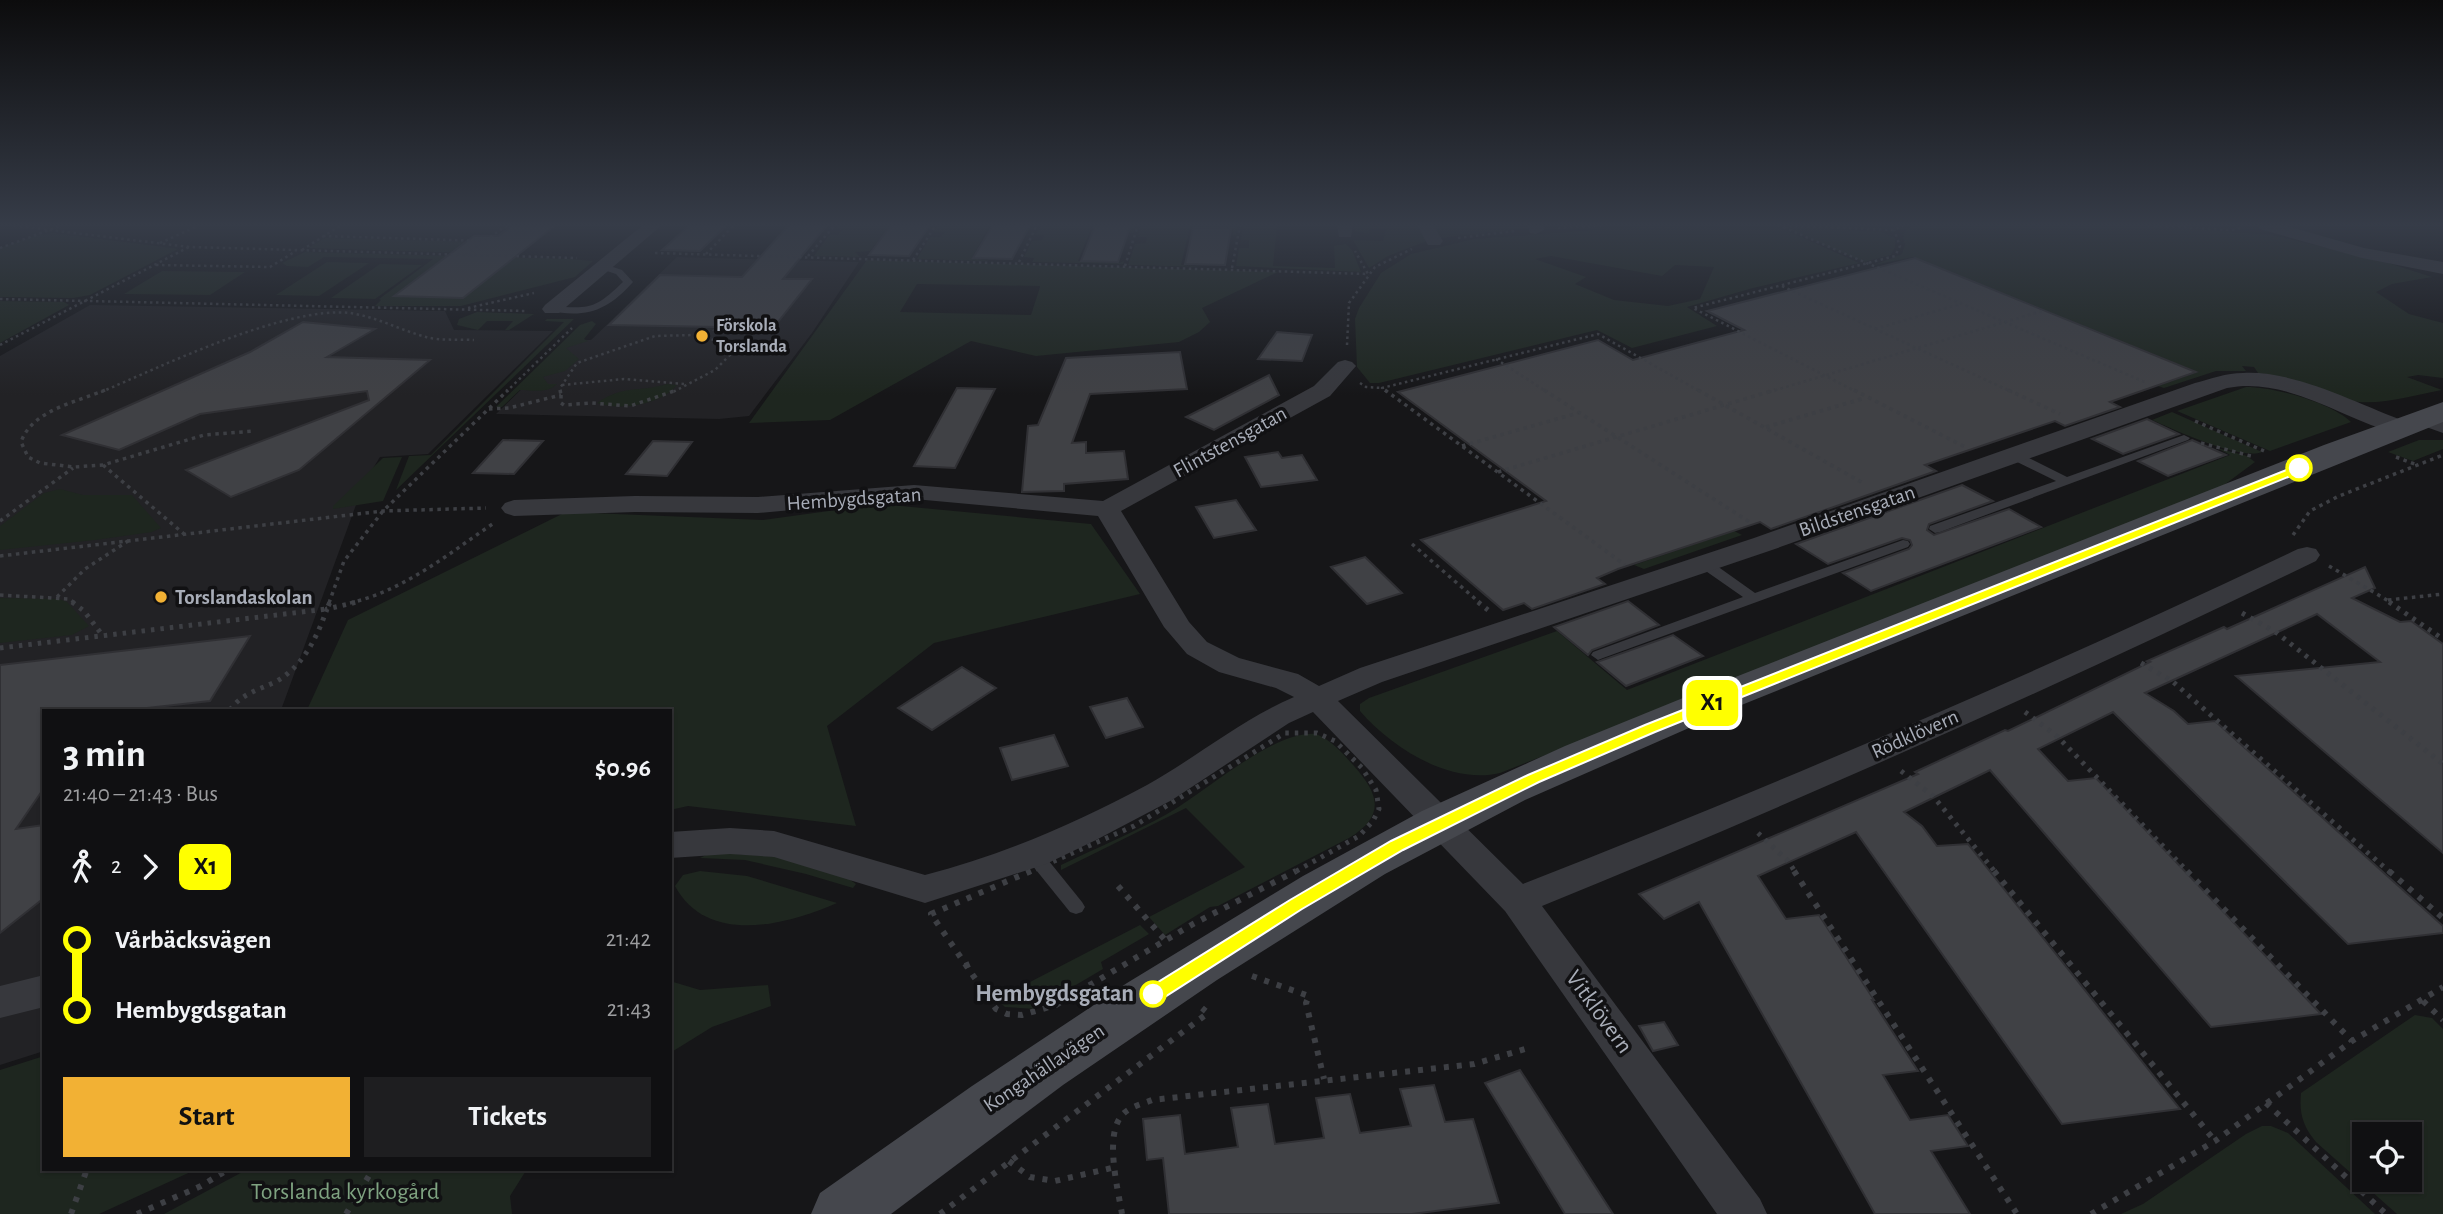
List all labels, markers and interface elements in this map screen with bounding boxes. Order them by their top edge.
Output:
place label: Förskola Torslanda [716,317,787,356]
marker: Förskola Torslanda [694,328,710,344]
street label: Flintstensgatan [1170,402,1290,482]
unlabelled marker [2286,455,2312,481]
street label: Bildstensgatan [1796,481,1918,541]
street label: Hembygdsgatan [786,484,922,514]
place label: Torslandaskolan [175,587,313,608]
marker: Torslandaskolan [153,589,169,605]
line badge: X1 [1680,680,1744,726]
text: X1 [1700,691,1724,715]
street label: Rödklövern [1868,706,1962,762]
text: 3 min [63,736,146,774]
text: $0.96 [595,755,651,781]
text: 21:40 – 21:43 · Bus [63,783,218,806]
icon: walk [63,848,101,886]
icon: forward [131,848,169,886]
text: 2 [111,855,121,878]
text: X1 [193,855,217,879]
text: Vårbäcksvägen [115,927,271,953]
text: 21:42 [606,928,651,951]
street label: Vitklövern [1561,966,1637,1058]
marker: Hembygdsgatan [1140,981,1166,1007]
place label: Hembygdsgatan [975,982,1134,1006]
text: Hembygdsgatan [115,997,287,1023]
text: 21:43 [607,998,651,1021]
street label: Kongahällavägen [980,1020,1108,1116]
button: Start [63,1077,350,1157]
button: Tickets [364,1077,651,1157]
map controls [2352,1122,2422,1192]
button: locate [2352,1122,2422,1192]
park label: Torslanda kyrkogård [251,1180,439,1204]

